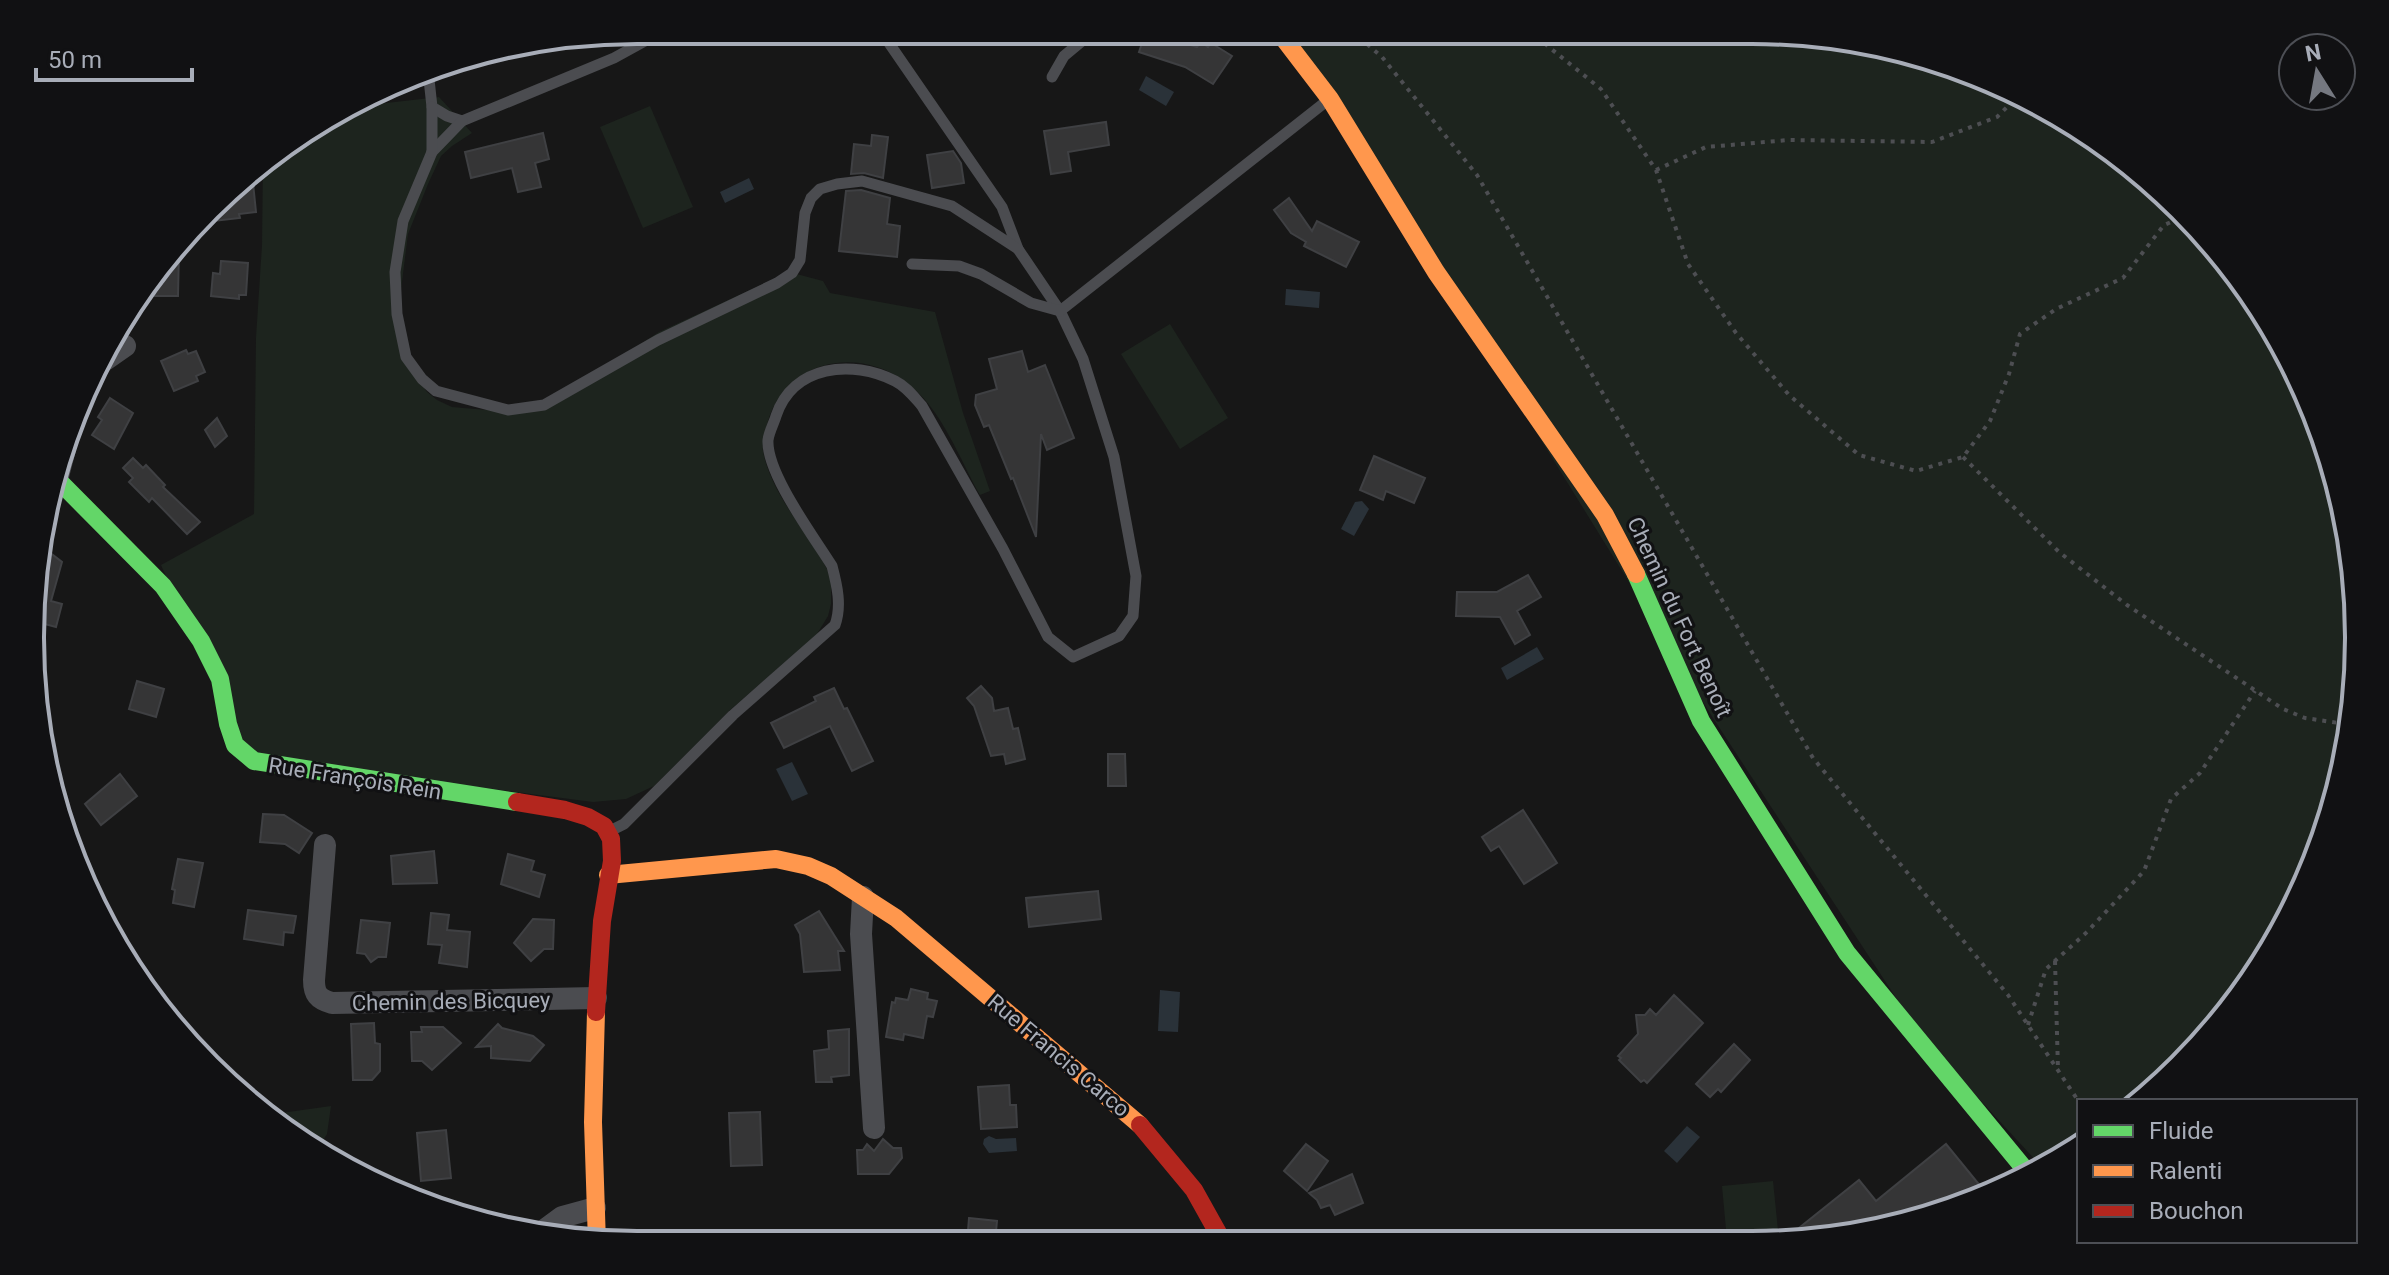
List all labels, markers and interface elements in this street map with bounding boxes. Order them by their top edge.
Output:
scale bar [36,32,192,82]
north arrow [2277,32,2357,112]
text: N [2303,39,2323,67]
text: 50 m [48,46,102,74]
street label: Chemin du Fort Benoît [1622,513,1737,721]
street label: Rue François Rein [267,752,443,805]
street label: Chemin des Bicquey [352,987,551,1016]
street label: Rue Francis Carco [983,989,1135,1122]
legend [2077,1099,2357,1243]
text: Fluide [2149,1117,2213,1145]
text: Ralenti [2149,1157,2222,1185]
text: Bouchon [2149,1197,2244,1225]

